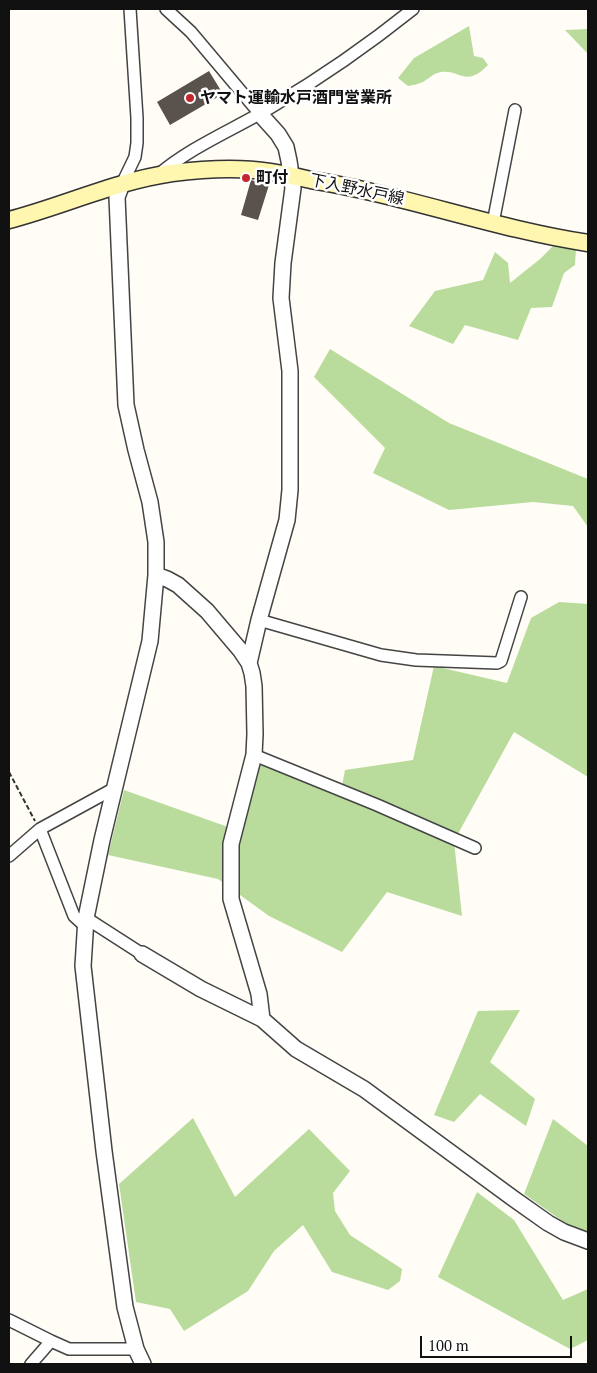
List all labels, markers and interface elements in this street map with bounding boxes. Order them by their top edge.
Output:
place label: ヤマト運輸水戸酒門営業所 [200,88,392,108]
marker: ヤマト運輸水戸酒門営業所 [184,92,196,104]
place label: 町付 [256,168,288,188]
street label: 下入野水戸線 [308,171,406,209]
marker: 町付 [240,172,252,184]
scale bar [422,1326,574,1358]
text: 100 m [428,1335,469,1355]

